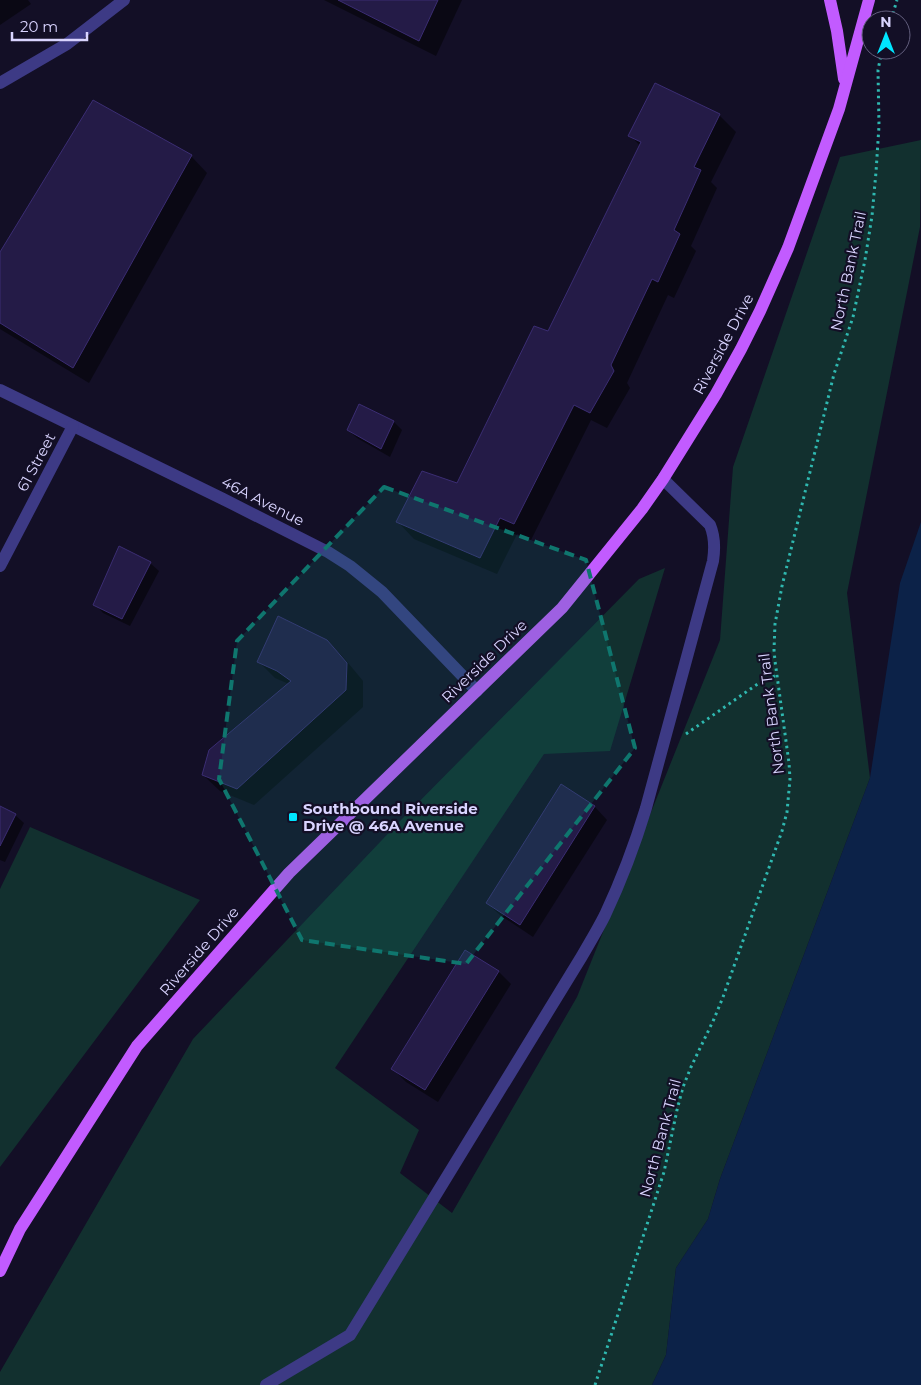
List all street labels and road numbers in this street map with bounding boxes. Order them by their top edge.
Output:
street label: North Bank Trail [826,209,870,333]
street label: Riverside Drive [688,290,758,398]
street label: 61 Street [13,429,59,495]
street label: 46A Avenue [218,472,308,530]
street label: Riverside Drive [437,615,531,707]
street label: North Bank Trail [754,652,788,776]
street label: Riverside Drive [155,903,243,999]
street label: North Bank Trail [635,1077,685,1199]

